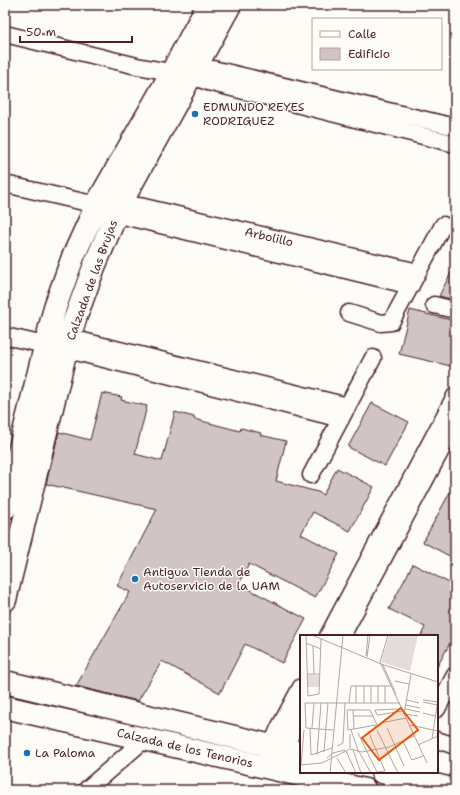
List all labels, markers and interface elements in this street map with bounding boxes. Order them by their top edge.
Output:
scale bar [20,18,132,44]
legend [312,18,442,70]
text: 50 m [26,24,56,40]
text: Calle [348,26,377,42]
text: Edificio [348,46,390,62]
place label: EDMUNDO REYES RODRIGUEZ [203,99,305,129]
marker: EDMUNDO REYES RODRIGUEZ [190,109,200,119]
street label: Calzada de las Brujas [63,218,121,342]
street label: Arbolillo [243,224,295,250]
place label: Antigua Tienda de Autoservicio de la UAM [143,564,280,594]
marker: Antigua Tienda de Autoservicio de la UAM [130,574,140,584]
inset map [300,635,438,773]
street label: Calzada de los Tenorios [115,725,255,771]
place label: La Paloma [35,745,96,761]
marker: La Paloma [22,748,32,758]

